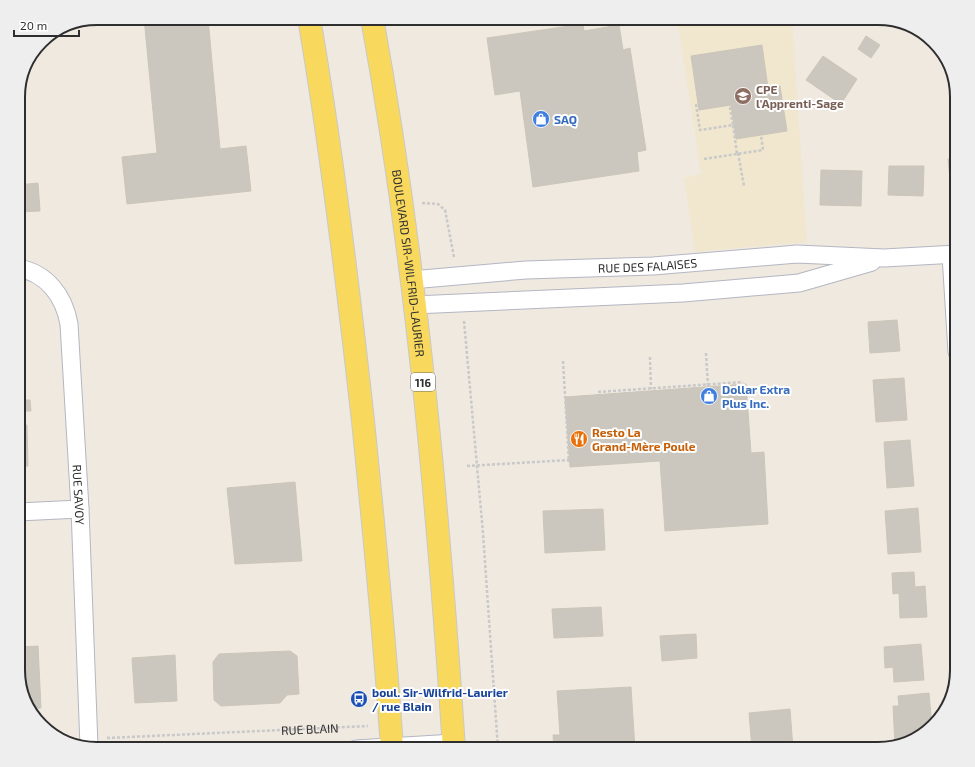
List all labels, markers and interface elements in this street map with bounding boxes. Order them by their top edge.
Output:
scale bar [14,12,79,38]
text: 20 m [20,18,47,32]
place label: CPE l'Apprenti-Sage [756,82,844,110]
school or university icon: CPE l'Apprenti-Sage [733,86,753,106]
shop icon: SAQ [531,109,551,129]
place label: SAQ [554,112,577,127]
street label: BOULEVARD SIR-WILFRID-LAURIER [390,169,428,358]
street label: RUE DES FALAISES [598,255,698,275]
road number: 116 [411,373,435,391]
place label: Dollar Extra Plus Inc. [722,382,790,410]
shop icon: Dollar Extra Plus Inc. [699,386,719,406]
place label: Resto La Grand-Mère Poule [592,425,696,453]
restaurant icon: Resto La Grand-Mère Poule [569,429,589,449]
street label: RUE SAVOY [70,464,88,525]
place label: boul. Sir-Wilfrid-Laurier / rue Blain [372,685,508,713]
bus stop icon: boul. Sir-Wilfrid-Laurier / rue Blain [349,689,369,709]
street label: RUE BLAIN [281,720,339,737]

